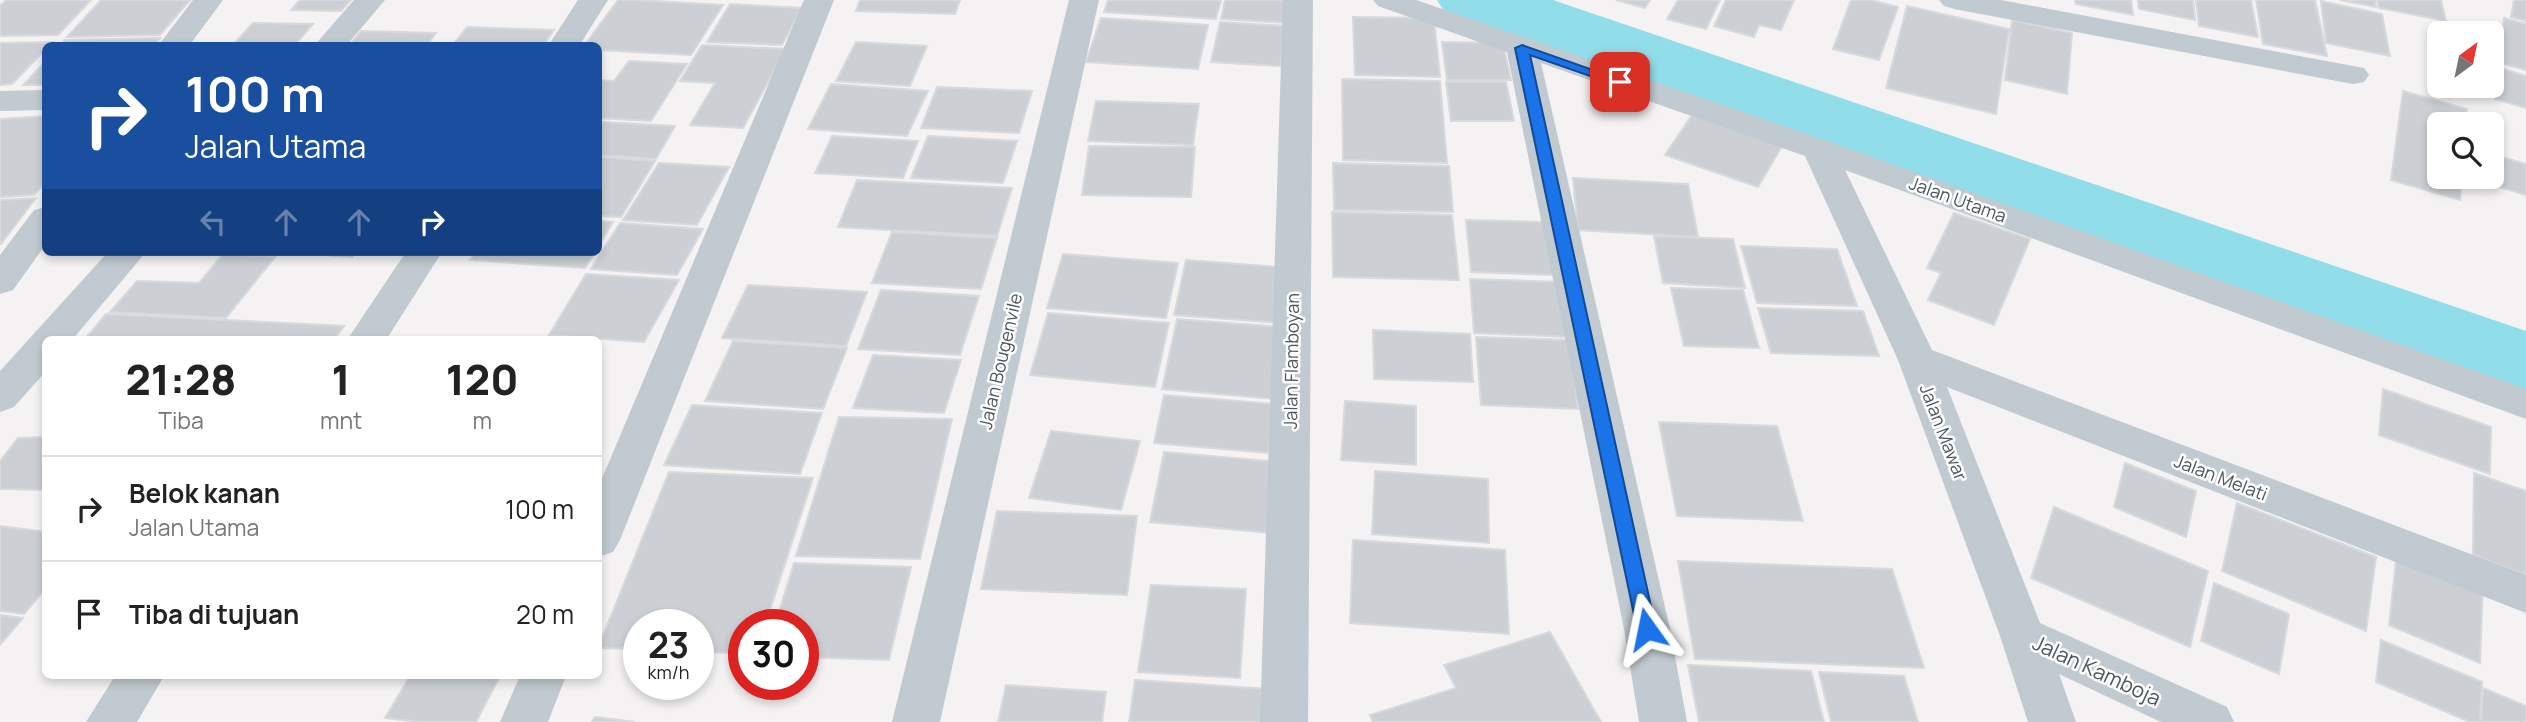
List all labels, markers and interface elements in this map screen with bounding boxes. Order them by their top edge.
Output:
north arrow [2427,21,2504,98]
map controls [2427,21,2504,189]
pin [1590,52,1650,112]
text: 100 m [185,60,325,127]
icon: arrive [1601,63,1639,101]
icon: right [70,70,161,161]
button: search [2427,112,2504,189]
text: Jalan Utama [185,124,366,168]
street label: Jalan Utama [1906,170,2010,228]
icon: left [194,203,232,241]
icon: ahead [267,203,305,241]
icon: ahead [340,203,378,241]
icon: right [413,203,451,241]
street label: Jalan Bougenvile [973,291,1027,431]
street label: Jalan Flamboyan [1278,293,1304,429]
text: 21:28 [125,350,236,408]
text: 1 [332,350,351,408]
text: 120 [446,350,519,408]
street label: Jalan Mawar [1915,380,1974,484]
text: Tiba [158,404,204,436]
text: mnt [320,404,362,436]
text: m [472,404,492,436]
street label: Jalan Melati [2171,448,2271,506]
text: Belok kanan [129,475,280,511]
icon: right [70,490,108,528]
text: 100 m [505,491,574,527]
text: Jalan Utama [129,511,259,543]
position arrow [1610,592,1684,666]
icon: arrive [70,595,108,633]
text: Tiba di tujuan [129,596,299,632]
text: 20 m [516,596,574,632]
speed limit sign: 30 [728,609,819,700]
text: 23 [648,621,689,669]
street label: Jalan Kamboja [2028,628,2166,712]
text: km/h [648,660,689,684]

